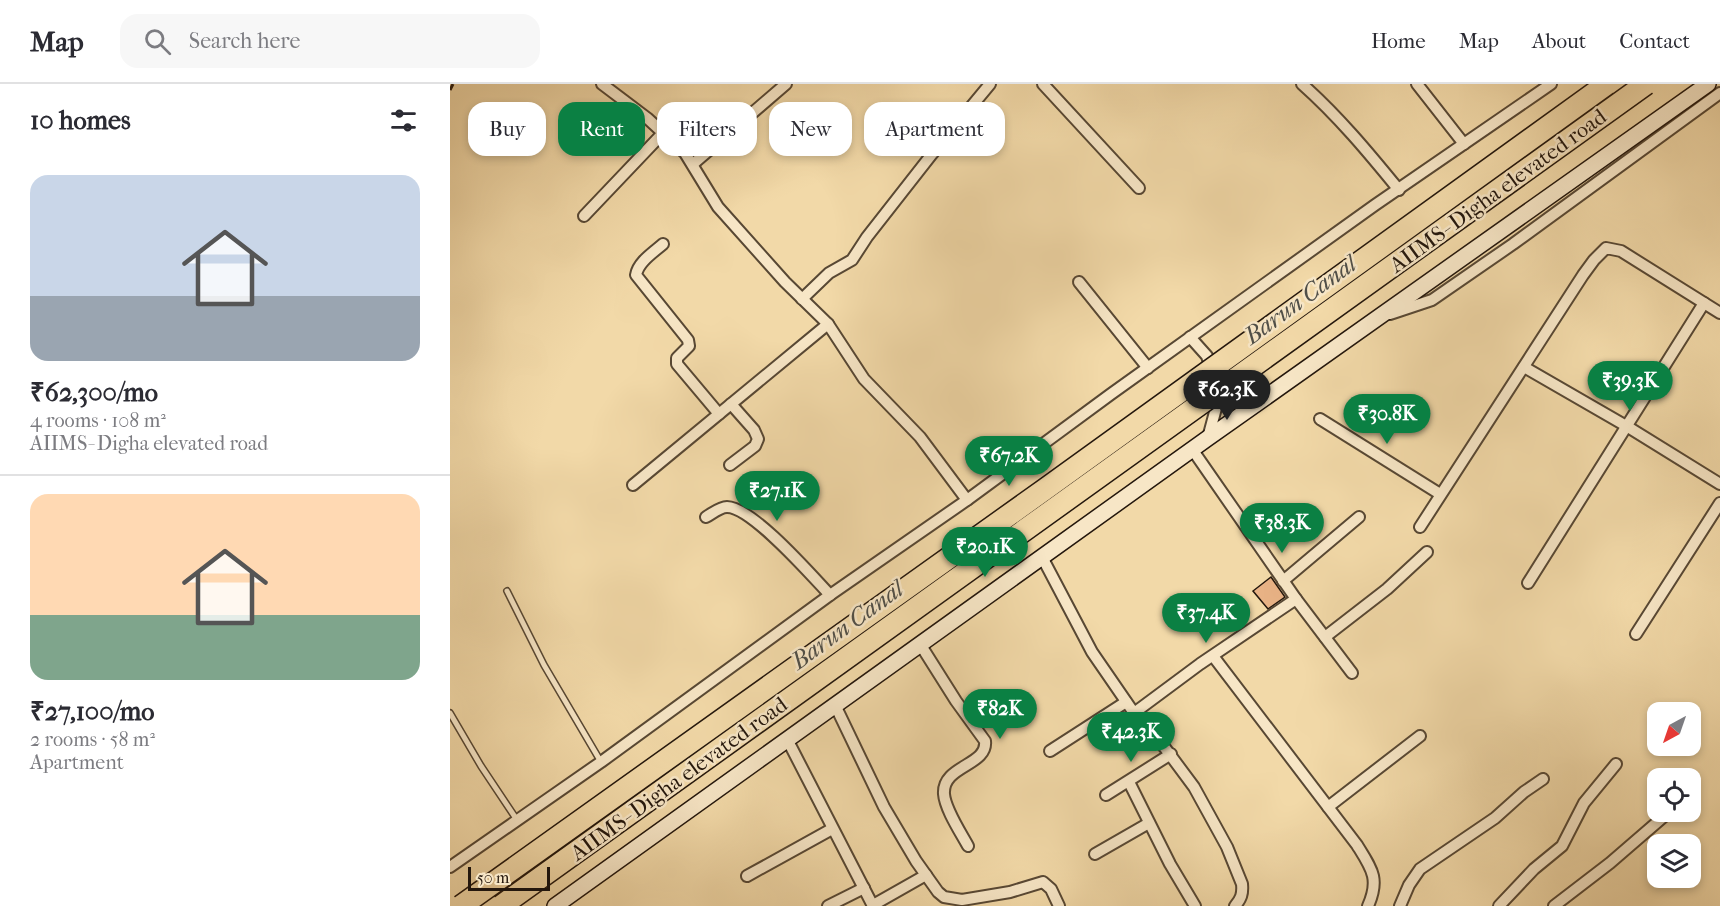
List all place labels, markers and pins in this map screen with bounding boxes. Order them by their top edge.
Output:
pin: ₹39.3K [1581,361,1679,412]
pin: ₹62.3K [1178,370,1276,421]
pin: ₹30.8K [1338,394,1436,445]
pin: ₹67.2K [960,436,1058,487]
pin: ₹27.1K [728,471,826,522]
pin: ₹38.3K [1233,503,1331,554]
pin: ₹20.1K [936,527,1034,578]
pin: ₹37.4K [1157,593,1255,644]
pin: ₹82K [964,689,1036,740]
pin: ₹42.3K [1082,712,1180,763]

